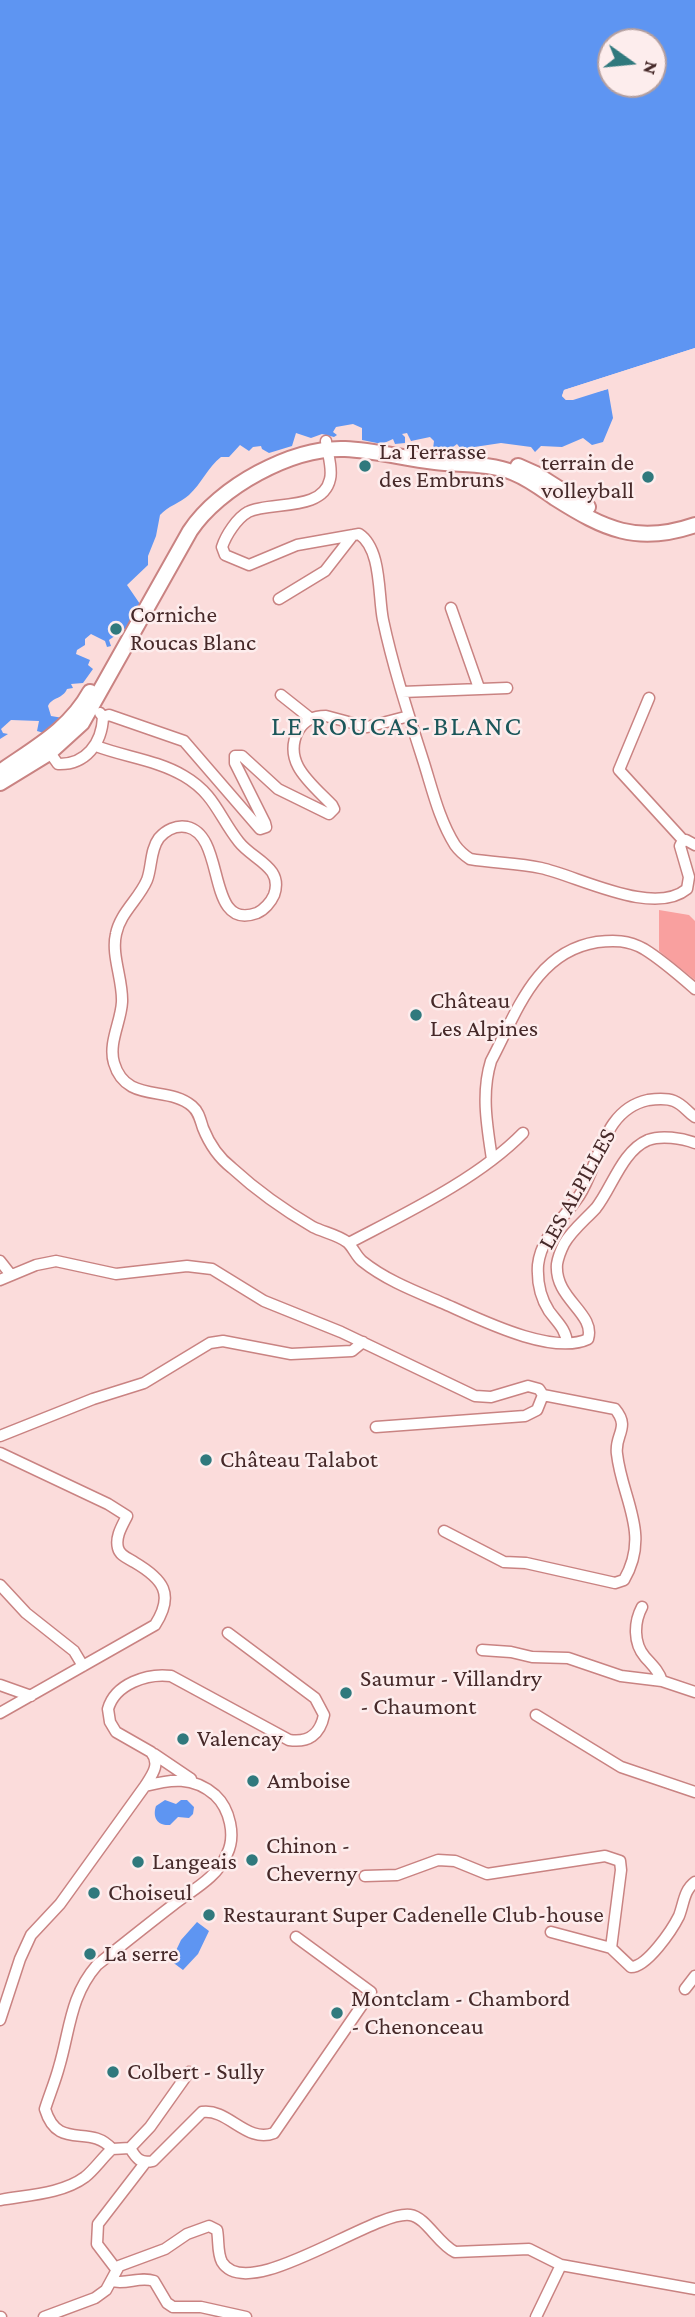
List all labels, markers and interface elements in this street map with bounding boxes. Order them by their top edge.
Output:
north arrow [597,28,667,98]
text: N [639,59,663,77]
place label: La Terrasse des Embruns [379,438,504,494]
place label: terrain de volleyball [541,449,634,505]
marker: La Terrasse des Embruns [357,458,373,474]
marker: terrain de volleyball [640,469,656,485]
place label: Corniche Roucas Blanc [130,601,256,657]
marker: Corniche Roucas Blanc [108,621,124,637]
district label: LE ROUCAS-BLANC [273,709,521,743]
place label: Château Les Alpines [430,987,538,1043]
marker: Château Les Alpines [408,1007,424,1023]
street label: LES ALPILLES [532,1123,622,1255]
place label: Château Talabot [220,1446,378,1474]
marker: Château Talabot [198,1452,214,1468]
place label: Saumur - Villandry - Chaumont [360,1665,542,1721]
marker: Saumur - Villandry - Chaumont [338,1685,354,1701]
place label: Valencay [197,1725,282,1753]
marker: Valencay [175,1731,191,1747]
place label: Amboise [267,1767,350,1795]
marker: Amboise [245,1773,261,1789]
place label: Chinon - Cheverny [266,1832,357,1888]
place label: Langeais [152,1848,237,1876]
marker: Chinon - Cheverny [244,1852,260,1868]
marker: Langeais [130,1854,146,1870]
place label: Choiseul [108,1879,192,1907]
marker: Choiseul [86,1885,102,1901]
place label: Restaurant Super Cadenelle Club-house [223,1901,604,1929]
marker: Restaurant Super Cadenelle Club-house [201,1907,217,1923]
place label: La serre [104,1940,179,1968]
marker: La serre [82,1946,98,1962]
place label: Montclam - Chambord - Chenonceau [351,1985,570,2041]
marker: Montclam - Chambord - Chenonceau [329,2005,345,2021]
place label: Colbert - Sully [127,2058,264,2086]
marker: Colbert - Sully [105,2064,121,2080]

